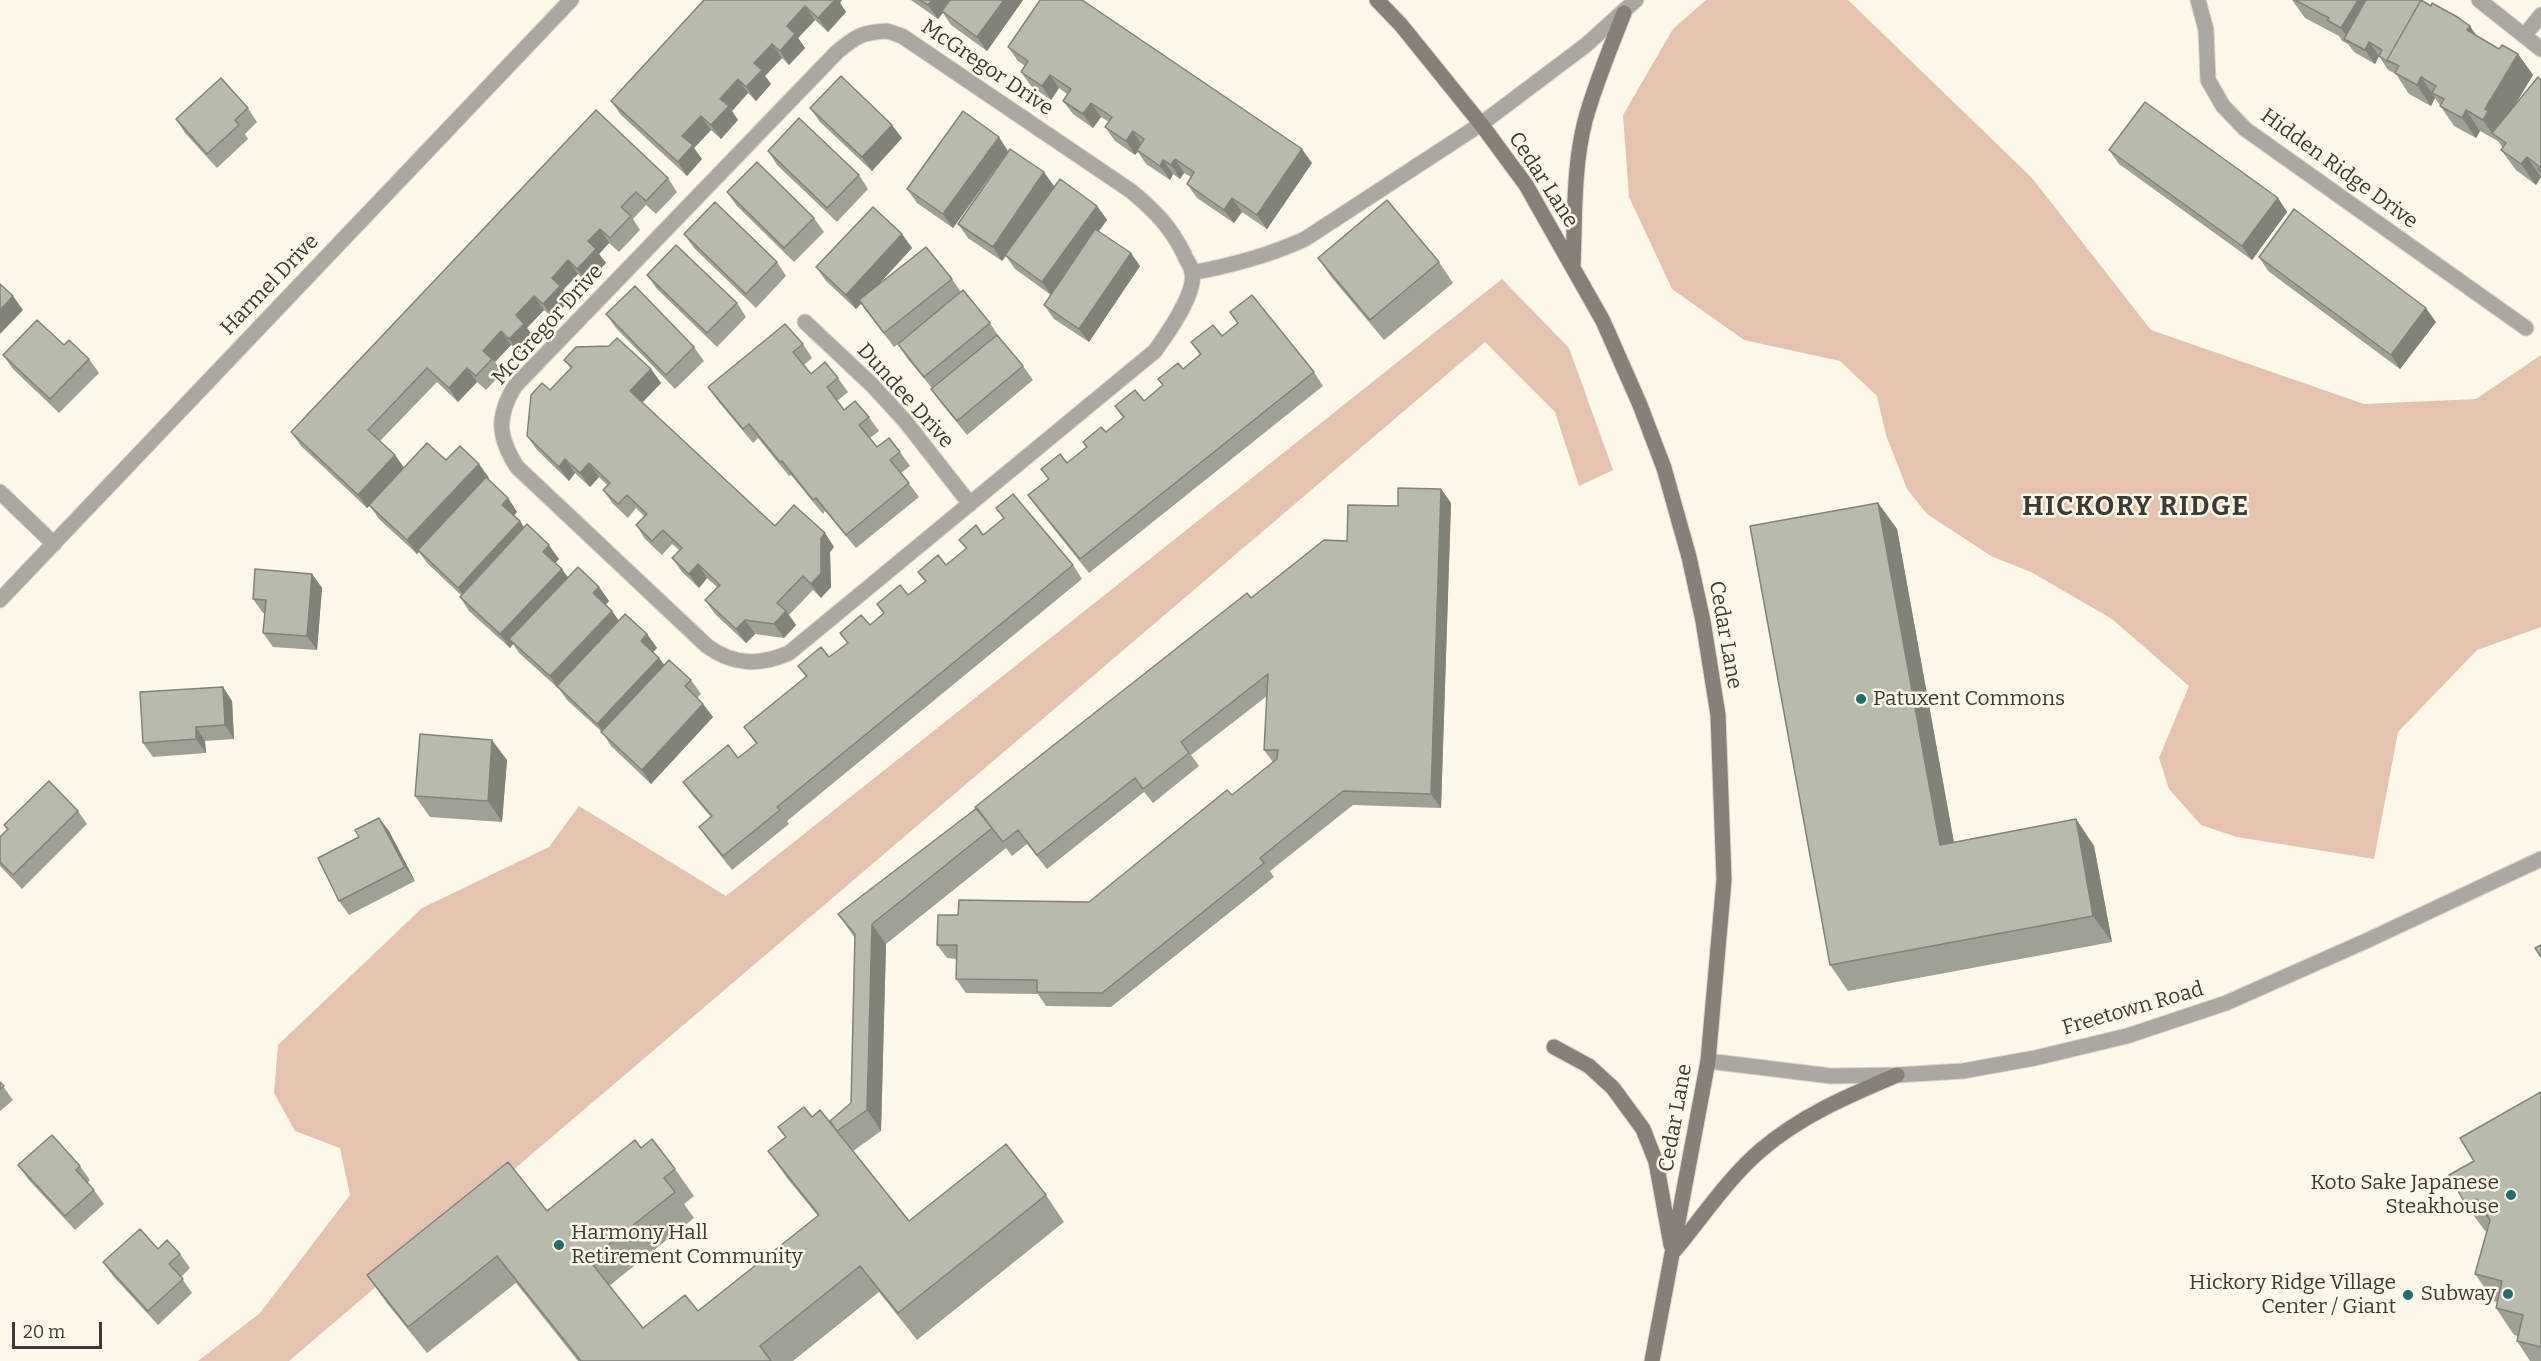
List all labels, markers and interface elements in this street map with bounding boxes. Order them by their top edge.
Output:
street label: McGregor Drive [916,15,1058,121]
street label: Hidden Ridge Drive [2256,104,2422,234]
street label: Cedar Lane [1503,127,1583,233]
street label: Harmel Drive [216,229,324,341]
street label: McGregor Drive [487,259,609,391]
street label: Dundee Drive [851,338,959,454]
district label: HICKORY RIDGE [2022,491,2250,523]
street label: Cedar Lane [1703,579,1747,691]
place label: Patuxent Commons [1873,686,2065,712]
marker: Patuxent Commons [1854,692,1868,706]
street label: Freetown Road [2059,977,2207,1041]
street label: Cedar Lane [1654,1062,1698,1174]
place label: Koto Sake Japanese Steakhouse [2311,1170,2499,1220]
marker: Koto Sake Japanese Steakhouse [2504,1188,2518,1202]
place label: Harmony Hall Retirement Community [571,1220,803,1270]
marker: Harmony Hall Retirement Community [552,1238,566,1252]
place label: Hickory Ridge Village Center / Giant [2189,1270,2396,1320]
place label: Subway [2421,1281,2496,1307]
marker: Subway [2501,1287,2515,1301]
marker: Hickory Ridge Village Center / Giant [2401,1288,2415,1302]
scale bar [15,1310,105,1348]
text: 20 m [23,1321,65,1343]

